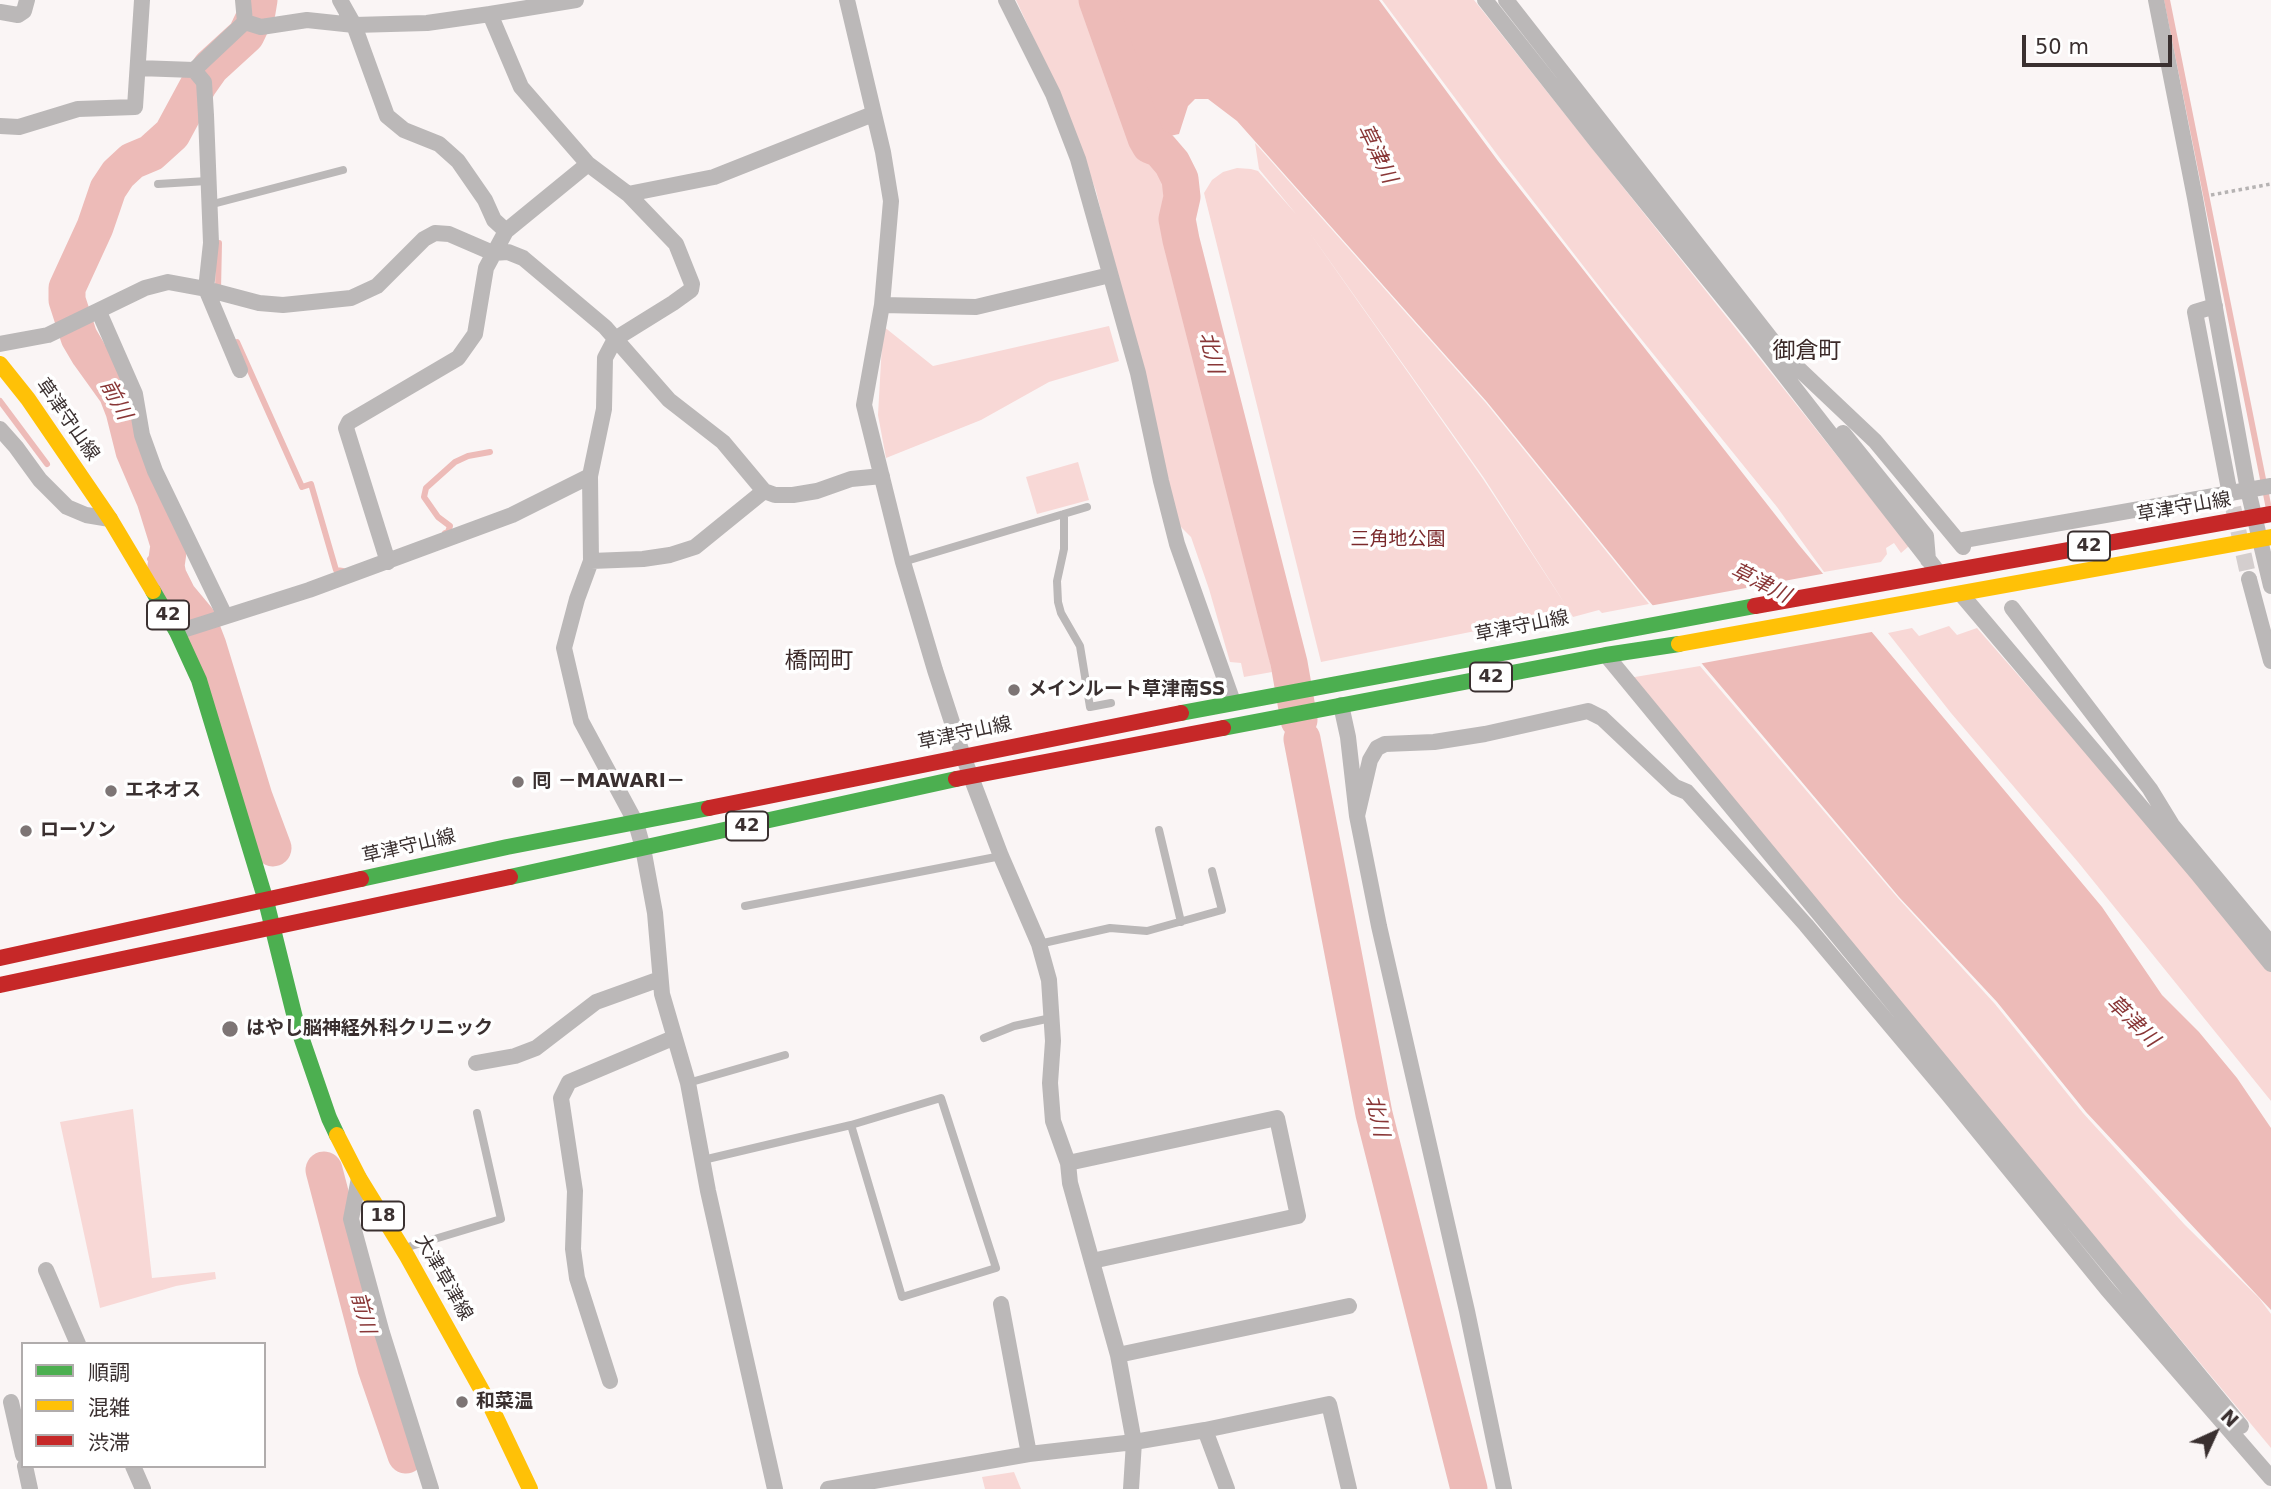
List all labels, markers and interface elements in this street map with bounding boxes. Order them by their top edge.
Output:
scale bar [2026,21,2176,65]
text: 50 m [2035,35,2089,59]
water label: 草津川 [1351,120,1401,188]
water label: 北川 [1193,330,1227,376]
district label: 御倉町 [1773,338,1841,366]
street label: 草津守山線 [30,375,104,465]
water label: 前川 [94,376,136,424]
street label: 草津守山線 [2135,489,2233,527]
park label: 三角地公園 [1351,529,1445,551]
road number: 42 [2068,532,2110,560]
water label: 草津川 [1726,559,1794,609]
road number: 42 [147,600,189,630]
street label: 草津守山線 [1473,607,1571,647]
district label: 橋岡町 [785,648,853,676]
road number: 42 [1470,662,1512,692]
place label: メインルート草津南SS [1028,679,1226,701]
marker: メインルート草津南SS [1006,682,1022,698]
street label: 草津守山線 [916,713,1014,755]
place label: 囘 －MAWARI－ [532,771,685,793]
marker: 囘 －MAWARI－ [510,774,526,790]
place label: エネオス [125,780,201,802]
marker: エネオス [103,783,119,799]
road number: 42 [726,812,768,840]
place label: ローソン [40,820,116,842]
marker: ローソン [18,823,34,839]
street label: 草津守山線 [360,825,458,869]
water label: 草津川 [2101,991,2163,1053]
place label: はやし脳神経外科クリニック [246,1018,493,1040]
marker: はやし脳神経外科クリニック [220,1019,240,1039]
water label: 北川 [1359,1093,1393,1139]
road number: 18 [362,1202,404,1231]
street label: 大津草津線 [409,1231,477,1325]
water label: 前川 [344,1289,380,1337]
legend [21,1342,266,1468]
text: 順調 [88,1361,130,1385]
place label: 和菜温 [476,1391,533,1413]
marker: 和菜温 [454,1394,470,1410]
text: 混雑 [88,1396,130,1420]
north arrow [2180,1398,2250,1468]
text: N [2216,1405,2243,1432]
text: 渋滞 [88,1431,130,1455]

